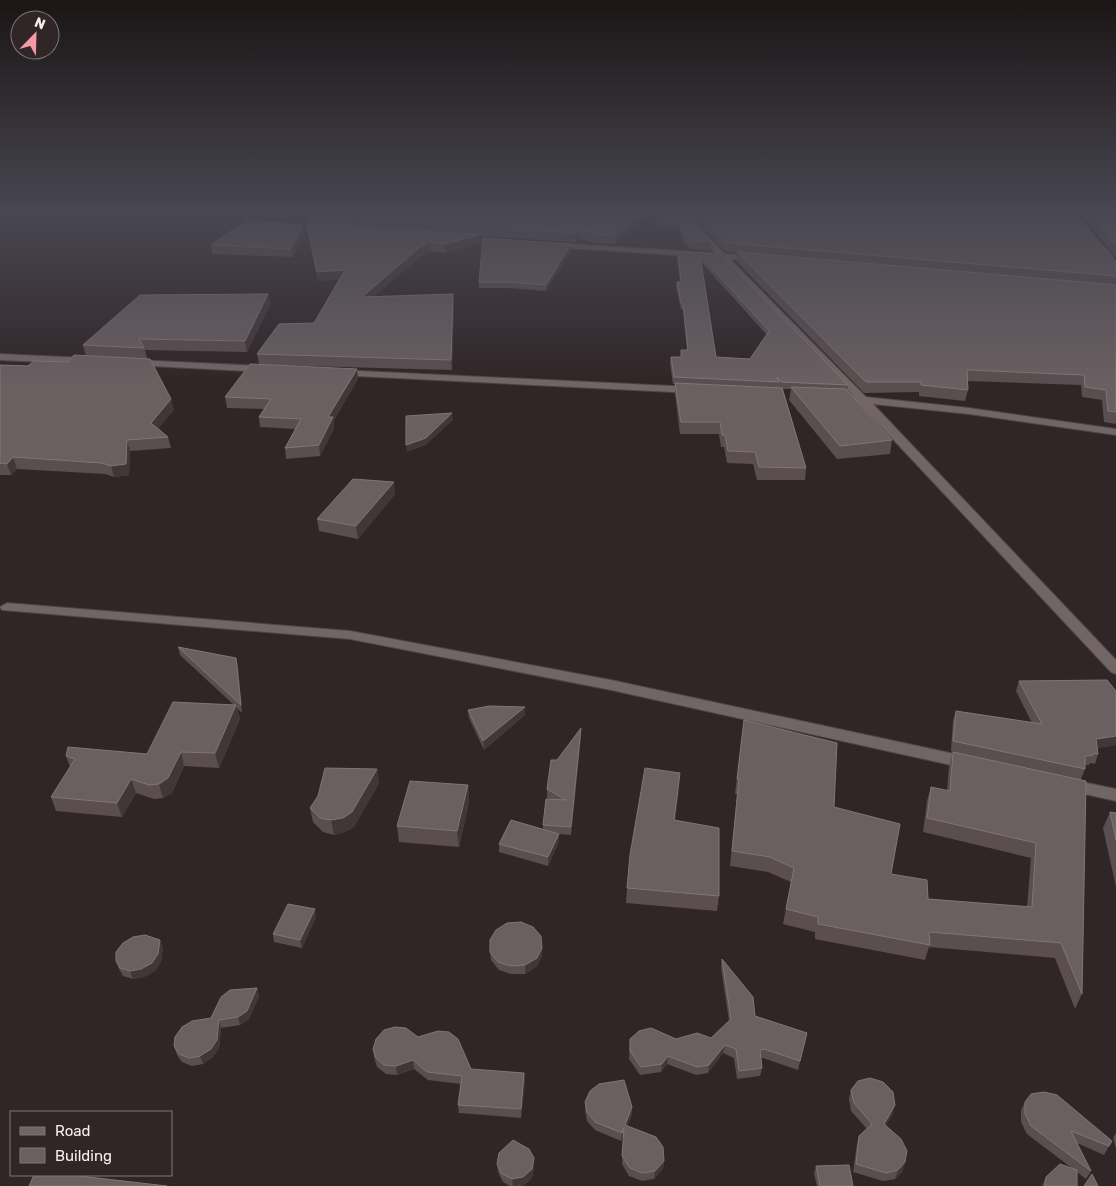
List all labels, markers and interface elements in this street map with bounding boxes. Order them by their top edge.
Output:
north arrow [10,10,60,60]
text: N [32,14,48,33]
legend [10,1111,172,1176]
text: Road [55,1122,91,1140]
text: Building [55,1147,112,1165]

